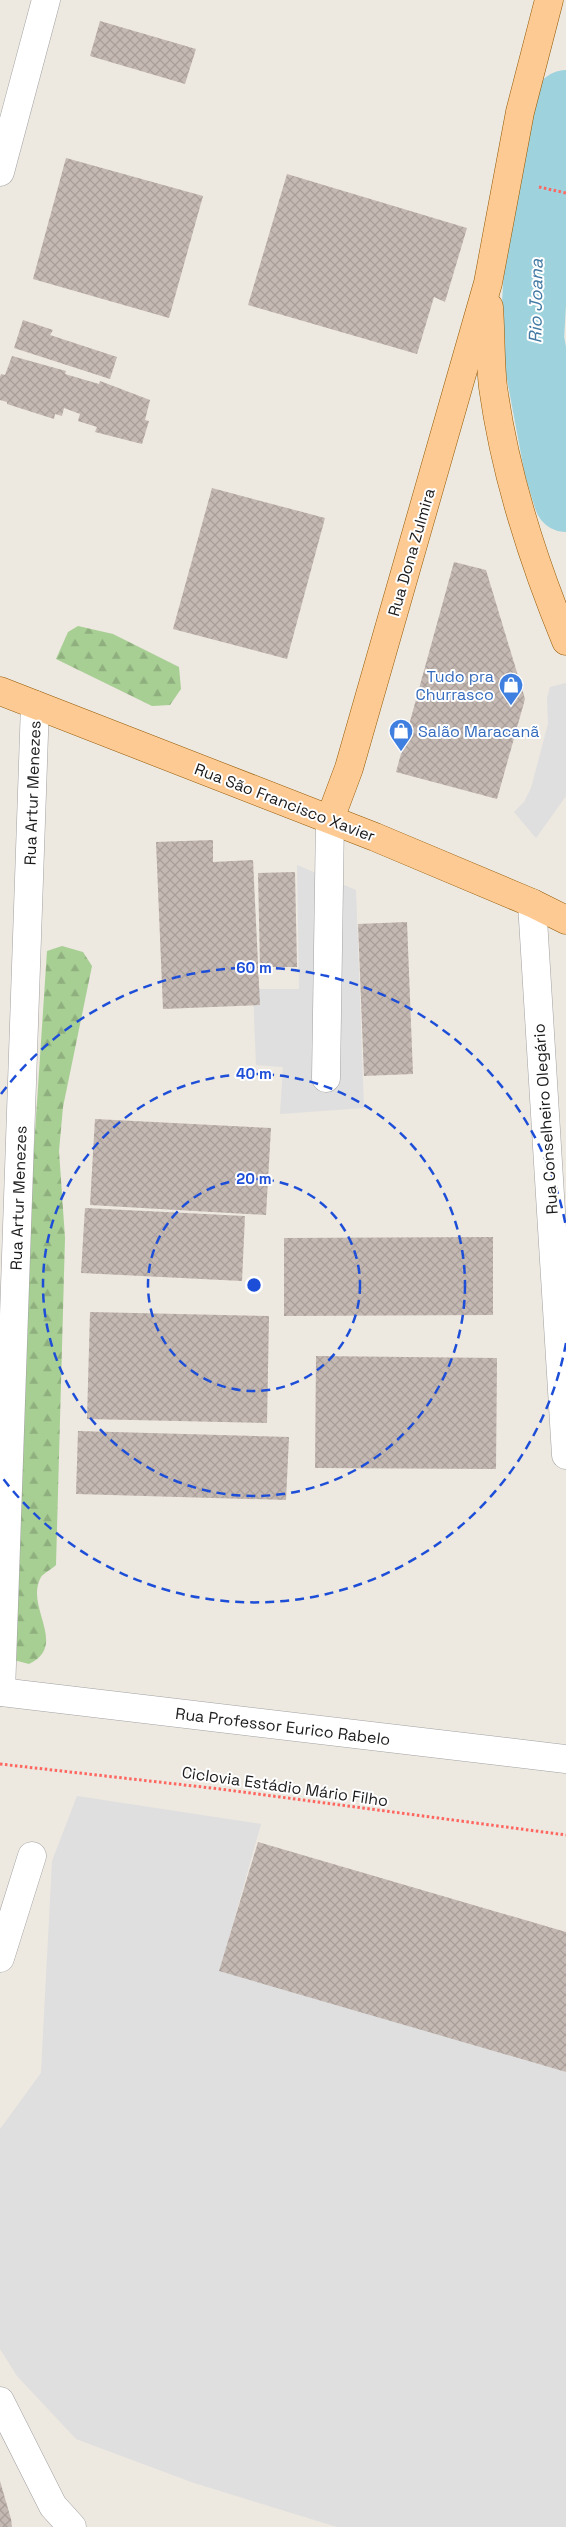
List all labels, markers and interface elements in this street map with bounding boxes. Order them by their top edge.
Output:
water label: Rio Joana [523,258,548,343]
street label: Rua Dona Zulmira [383,486,440,619]
place label: Tudo pra Churrasco [415,666,494,705]
shop icon: Tudo pra Churrasco [498,672,524,706]
shop icon: Salão Maracanã [388,718,414,752]
street label: Rua Artur Menezes [19,720,46,866]
place label: Salão Maracanã [418,721,539,742]
street label: Rua São Francisco Xavier [192,758,378,847]
text: 60 m [236,958,272,977]
street label: Rua Conselheiro Olegário [528,1023,563,1215]
text: 40 m [236,1064,272,1083]
street label: Rua Artur Menezes [5,1125,32,1271]
text: 20 m [236,1169,272,1188]
centre of rings [245,1276,263,1294]
street label: Rua Professor Eurico Rabelo [174,1703,392,1750]
street label: Ciclovia Estádio Mário Filho [180,1762,389,1811]

